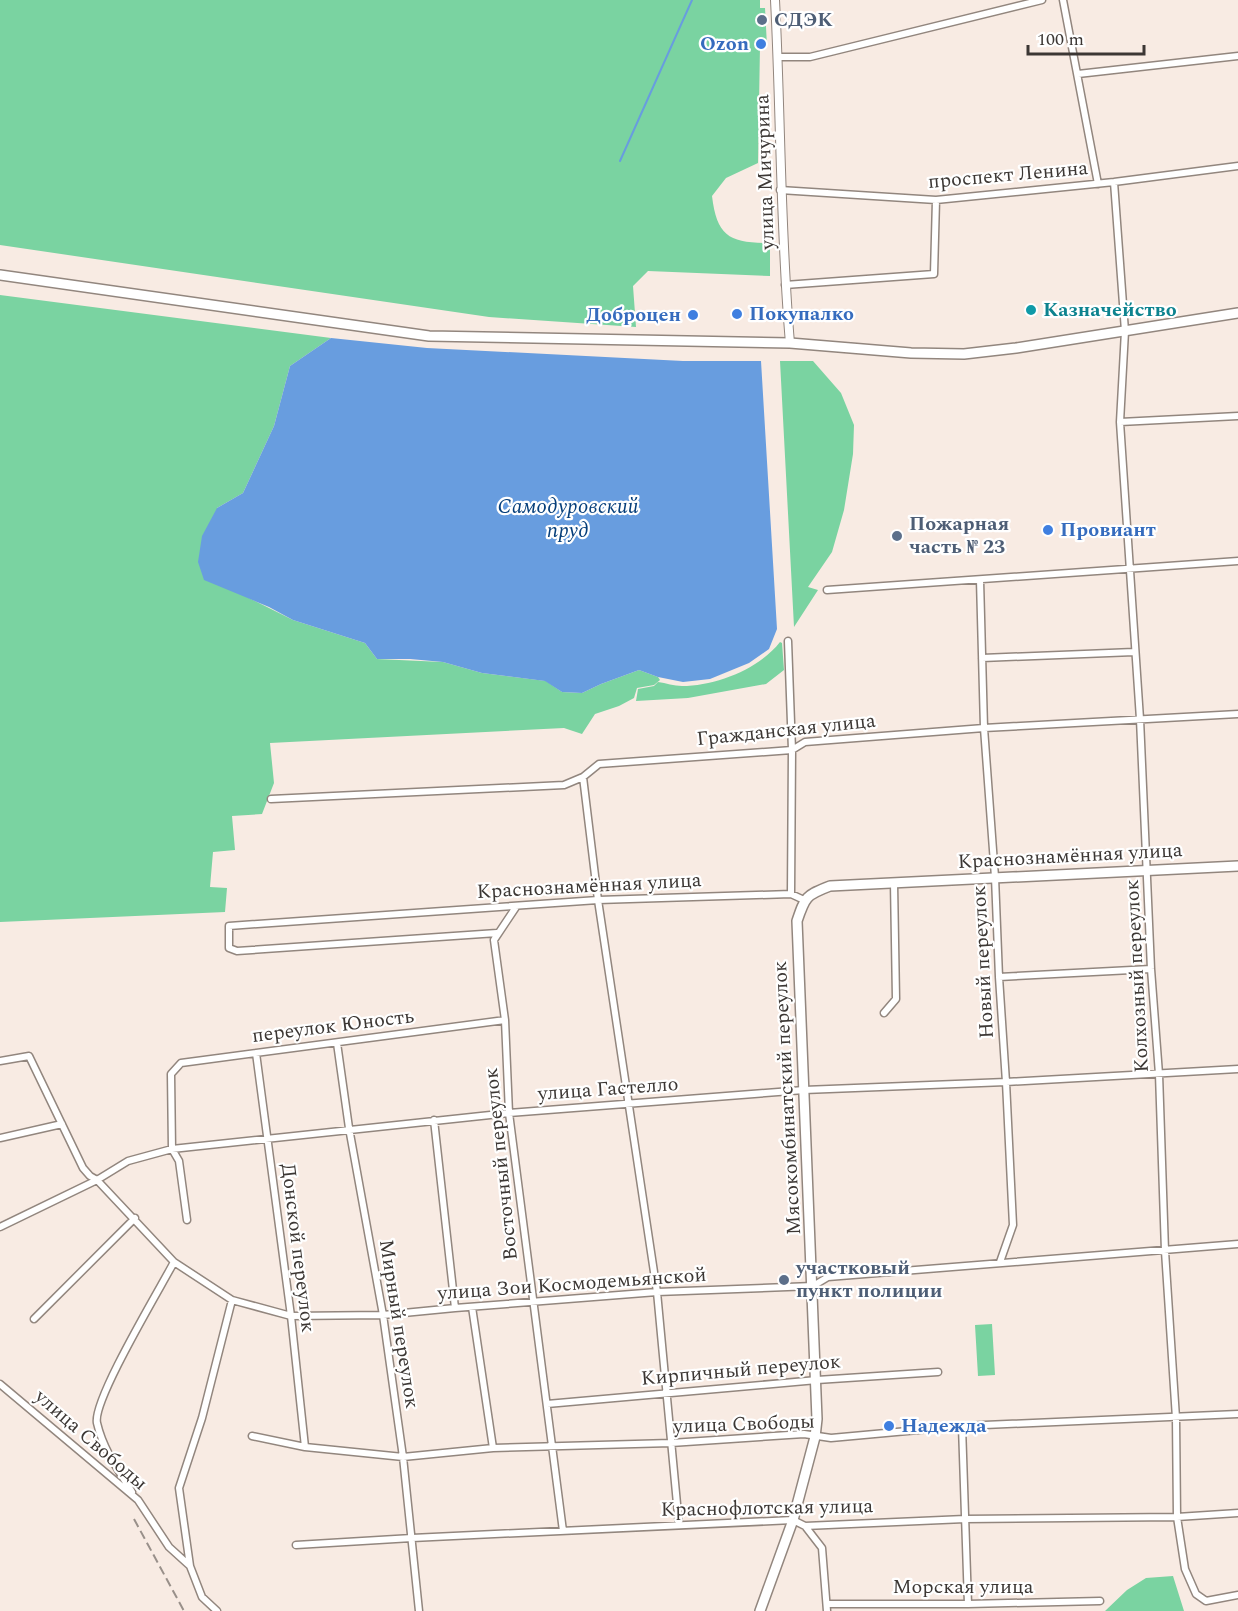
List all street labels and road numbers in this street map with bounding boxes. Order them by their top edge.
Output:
street label: улица Мичурина [747,94,783,251]
street label: проспект Ленина [927,153,1089,197]
street label: Гражданская улица [695,706,877,754]
street label: Краснознамённая улица [957,835,1183,877]
street label: Краснознамённая улица [476,865,702,907]
street label: Колхозный переулок [1117,879,1157,1073]
street label: Новый переулок [964,885,1002,1039]
street label: Мясокомбинатский переулок [765,960,809,1236]
street label: переулок Юность [250,1001,416,1051]
street label: Восточный переулок [476,1066,526,1262]
street label: улица Гастелло [536,1069,679,1109]
street label: Донской переулок [273,1162,323,1334]
street label: Мирный переулок [371,1237,427,1411]
street label: улица Зои Космодемьянской [436,1260,707,1308]
street label: Кирпичный переулок [640,1346,842,1394]
street label: улица Свободы [27,1382,154,1498]
street label: улица Свободы [672,1407,815,1441]
street label: Краснофлотская улица [660,1491,874,1525]
street label: Морская улица [892,1572,1034,1602]

